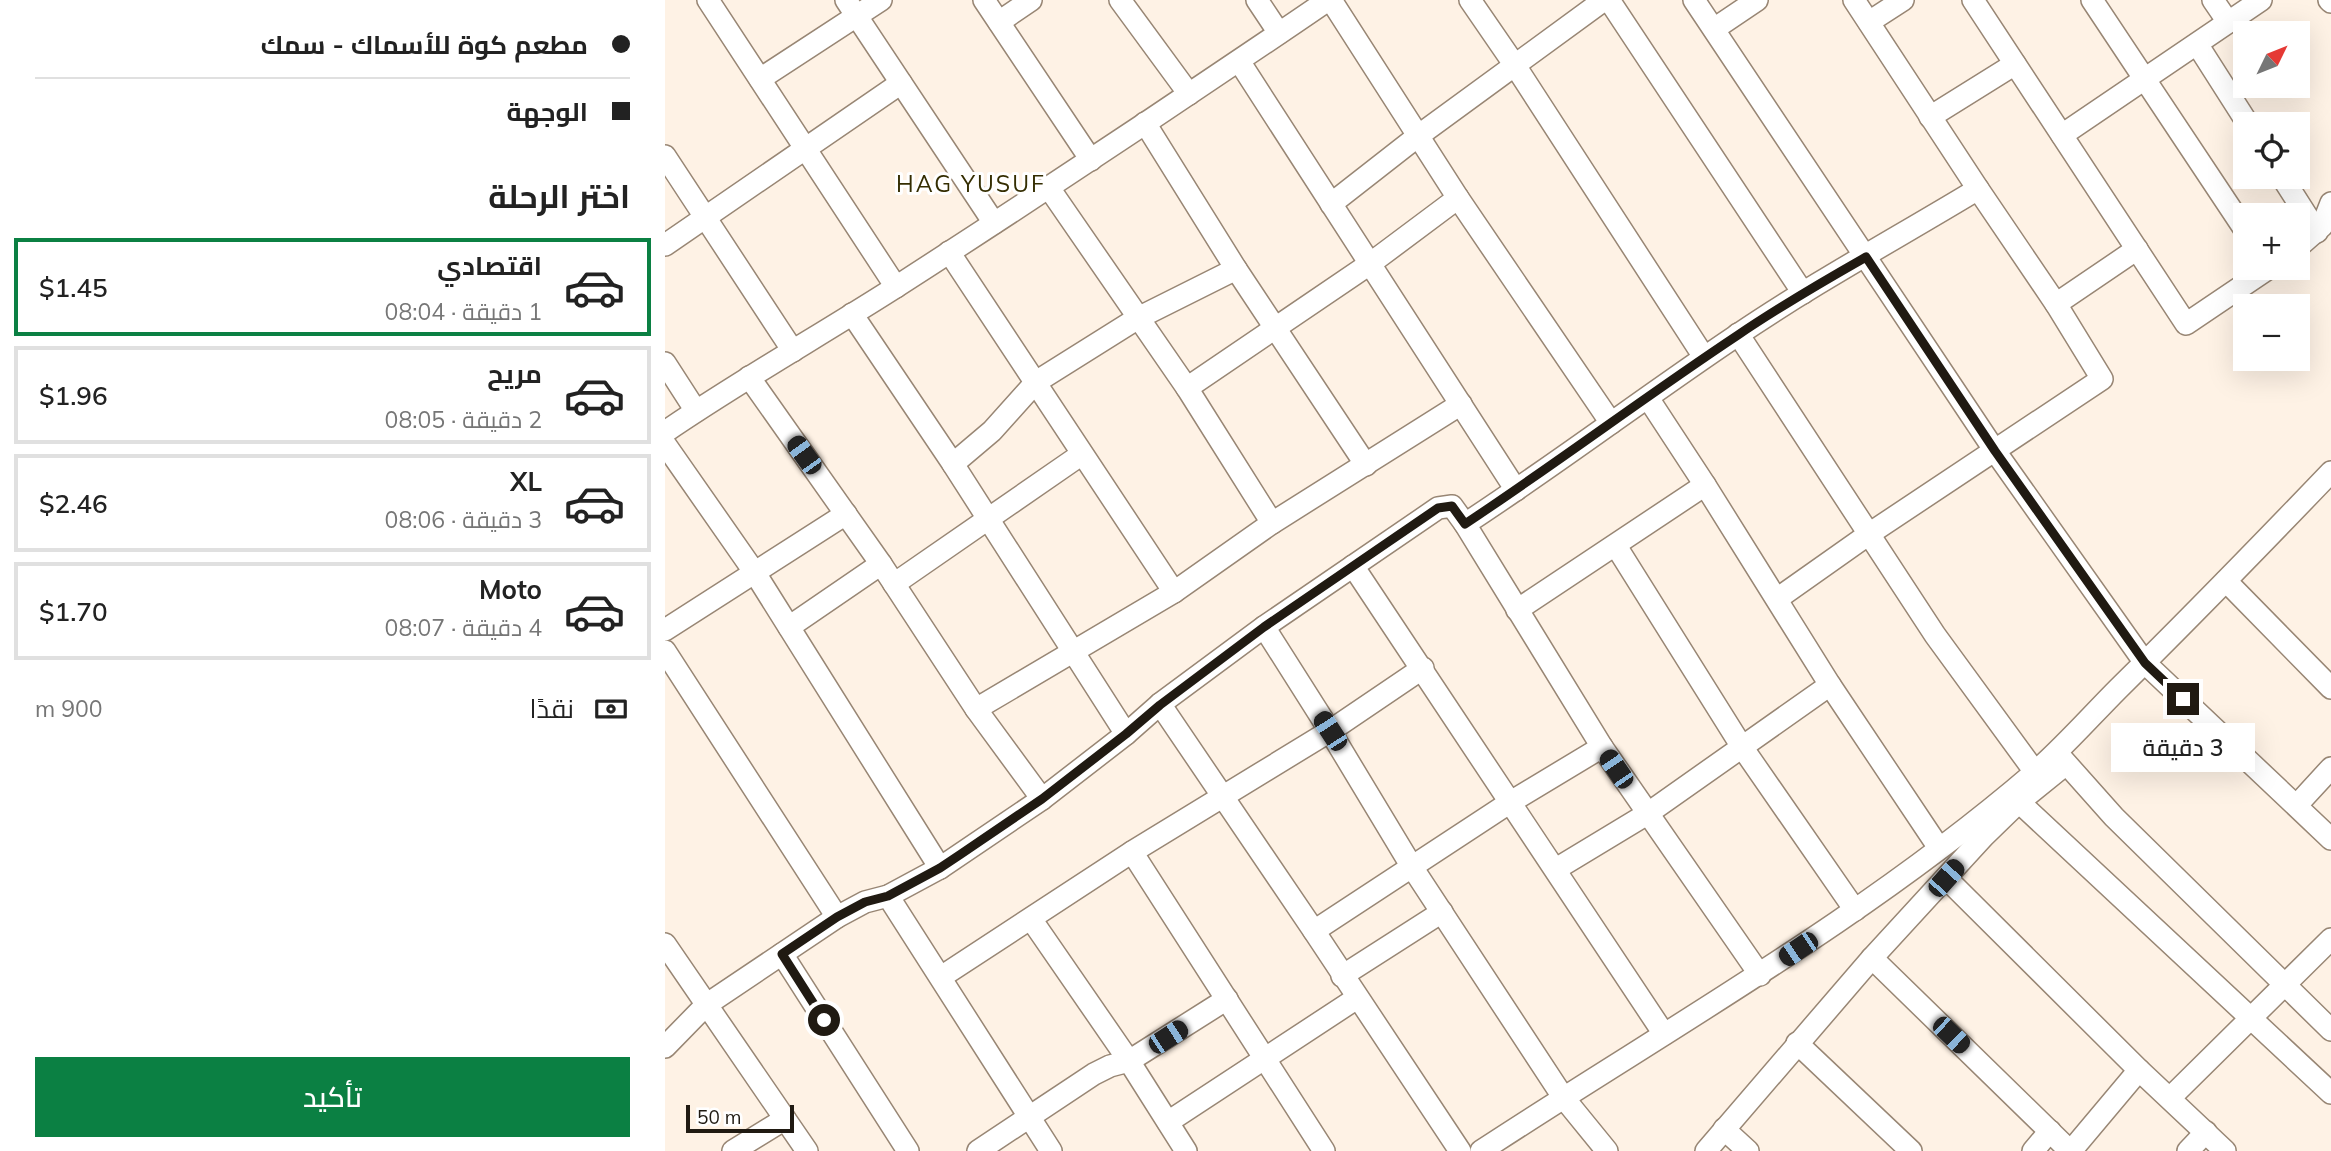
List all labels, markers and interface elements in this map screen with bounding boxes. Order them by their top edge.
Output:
north arrow [2233,21,2310,98]
map controls [2233,21,2310,371]
text: مطعم كوة للأسماك - سمك [261,28,588,61]
text: الوجهة [507,95,588,128]
button: locate [2233,112,2310,189]
district label: HAG YUSUF [896,169,1046,198]
text: اختر الرحلة [488,176,630,216]
button: + [2233,203,2310,280]
text: اقتصادي [437,249,542,282]
icon: car [563,256,626,319]
text: $1.45 [39,271,108,304]
button: − [2233,294,2310,371]
text: 1 دقيقة · 08:04 [385,297,542,326]
text: مريح [487,357,542,390]
icon: car [563,364,626,427]
text: $1.96 [39,379,108,412]
text: 2 دقيقة · 08:05 [385,405,542,434]
car [784,432,825,478]
text: XL [510,465,542,498]
icon: car [563,472,626,535]
text: $2.46 [39,487,108,520]
text: 3 دقيقة · 08:06 [385,505,542,534]
text: Moto [479,573,542,606]
icon: car [563,580,626,643]
text: $1.70 [39,595,108,628]
text: 4 دقيقة · 08:07 [385,613,542,642]
route end [2167,683,2199,715]
icon: cash [592,690,630,728]
text: نقدًا [530,692,574,725]
text: 900 m [35,694,103,723]
car [1310,708,1351,754]
callout: 3 دقيقة [2111,724,2255,772]
text: 3 دقيقة [2142,733,2224,762]
car [1596,746,1637,792]
car [1925,855,1968,901]
car [1775,929,1822,969]
route start [808,1004,840,1036]
car [1929,1013,1974,1057]
car [1145,1017,1192,1057]
button: تأكيد [35,1057,630,1137]
scale bar [686,1102,795,1134]
text: 50 m [697,1105,741,1129]

